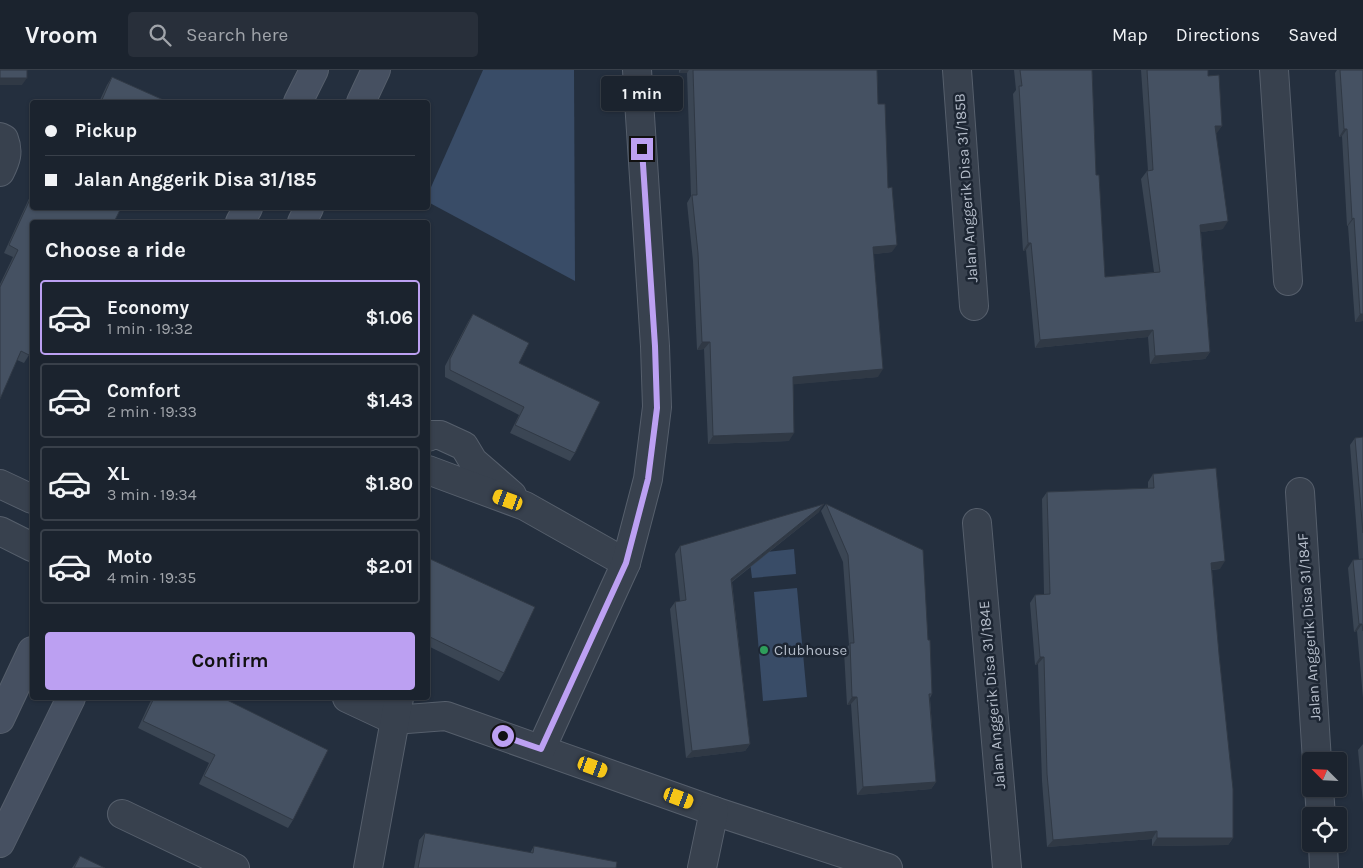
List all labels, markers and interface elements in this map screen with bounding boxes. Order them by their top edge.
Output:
search box [128,12,478,57]
text: Vroom [25,21,98,49]
icon: search [146,21,174,49]
text: Search here [186,24,288,46]
text: Map [1112,24,1148,46]
text: Directions [1176,24,1260,46]
text: Saved [1288,24,1338,46]
callout: 1 min [601,77,683,112]
text: 1 min [622,84,662,103]
street label: Jalan Anggerik Disa 31/185B [950,93,982,283]
text: Pickup [75,120,137,142]
route end [631,138,653,160]
text: Jalan Anggerik Disa 31/185 [75,169,317,191]
text: Choose a ride [45,237,186,263]
icon: car [47,295,92,340]
text: Economy [107,297,189,319]
text: $1.06 [365,307,413,329]
text: 1 min · 19:32 [107,319,193,338]
icon: car [47,378,92,423]
text: Comfort [107,380,181,402]
text: $1.43 [366,390,413,412]
text: 2 min · 19:33 [107,402,197,421]
icon: car [47,461,92,506]
text: XL [107,463,129,485]
text: $1.80 [365,473,413,495]
text: 3 min · 19:34 [107,485,197,504]
car [491,488,524,512]
street label: Jalan Anggerik Disa 31/184F [1293,532,1325,722]
icon: car [47,544,92,589]
text: Moto [107,546,153,568]
text: $2.01 [366,556,413,578]
text: 4 min · 19:35 [107,568,196,587]
street label: Jalan Anggerik Disa 31/184E [975,600,1009,790]
button: Confirm [45,632,415,690]
place label: Clubhouse [774,641,847,659]
marker: Clubhouse [758,644,770,656]
route start [492,725,514,747]
north arrow [1302,752,1348,798]
map controls [1302,752,1347,852]
car [576,755,609,779]
car [662,786,695,810]
button: locate [1302,807,1347,852]

